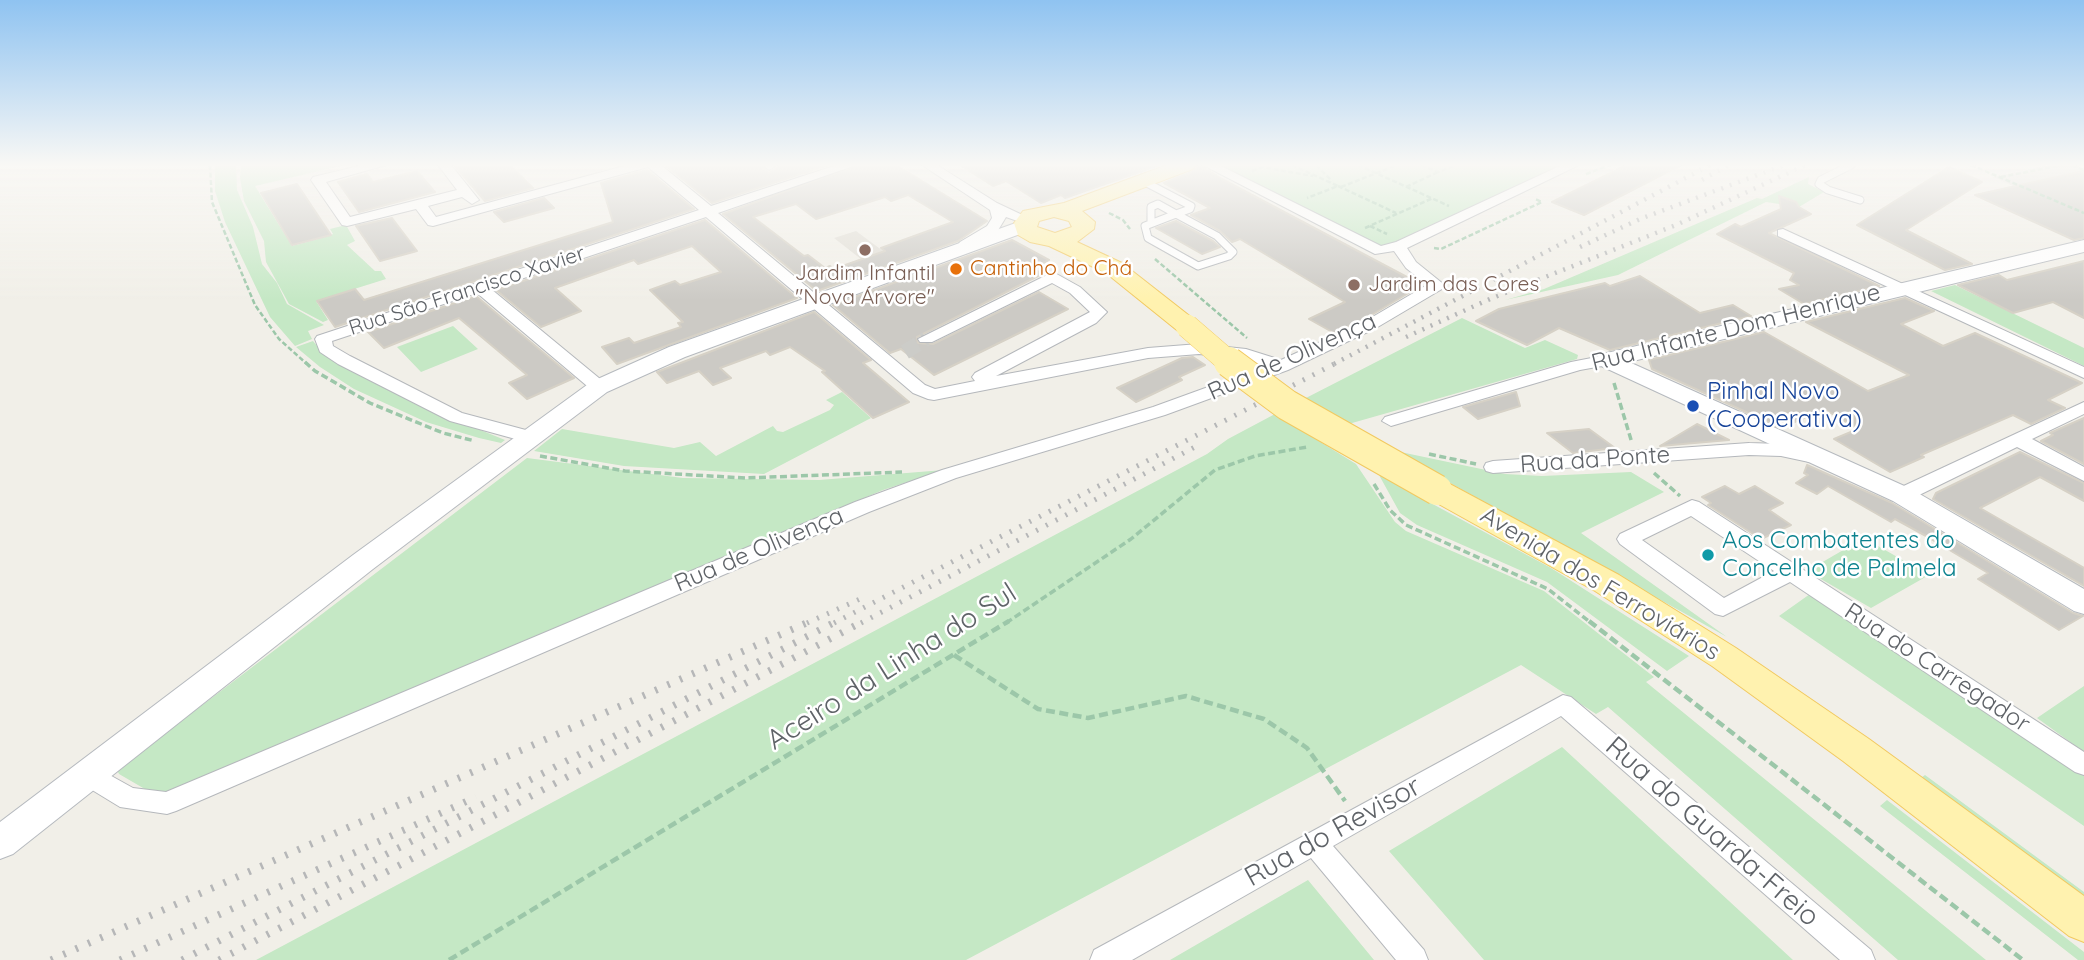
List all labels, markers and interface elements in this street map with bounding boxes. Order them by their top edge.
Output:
street label: Rua São Francisco Xavier [346,241,588,341]
marker: Jardim Infantil "Nova Árvore" [857,242,873,258]
place label: Cantinho do Chá [970,256,1132,282]
place label: Jardim Infantil "Nova Árvore" [795,261,935,311]
marker: Cantinho do Chá [948,261,964,277]
place label: Jardim das Cores [1368,272,1539,298]
marker: Jardim das Cores [1346,277,1362,293]
street label: Rua Infante Dom Henrique [1588,278,1884,378]
street label: Rua de Olivença [1203,307,1381,407]
place label: Pinhal Novo (Cooperativa) [1707,378,1862,434]
marker: Pinhal Novo (Cooperativa) [1685,398,1701,414]
street label: Rua da Ponte [1519,440,1671,480]
street label: Rua de Olivença [670,501,848,599]
street label: Avenida dos Ferroviários [1475,501,1725,667]
place label: Aos Combatentes do Concelho de Palmela [1722,527,1957,583]
marker: Aos Combatentes do Concelho de Palmela [1700,547,1716,563]
street label: Aceiro da Linha do Sul [761,576,1023,758]
street label: Rua do Carregador [1839,597,2035,739]
street label: Rua do Guarda-Freio [1598,730,1826,934]
street label: Rua do Revisor [1239,770,1427,894]

